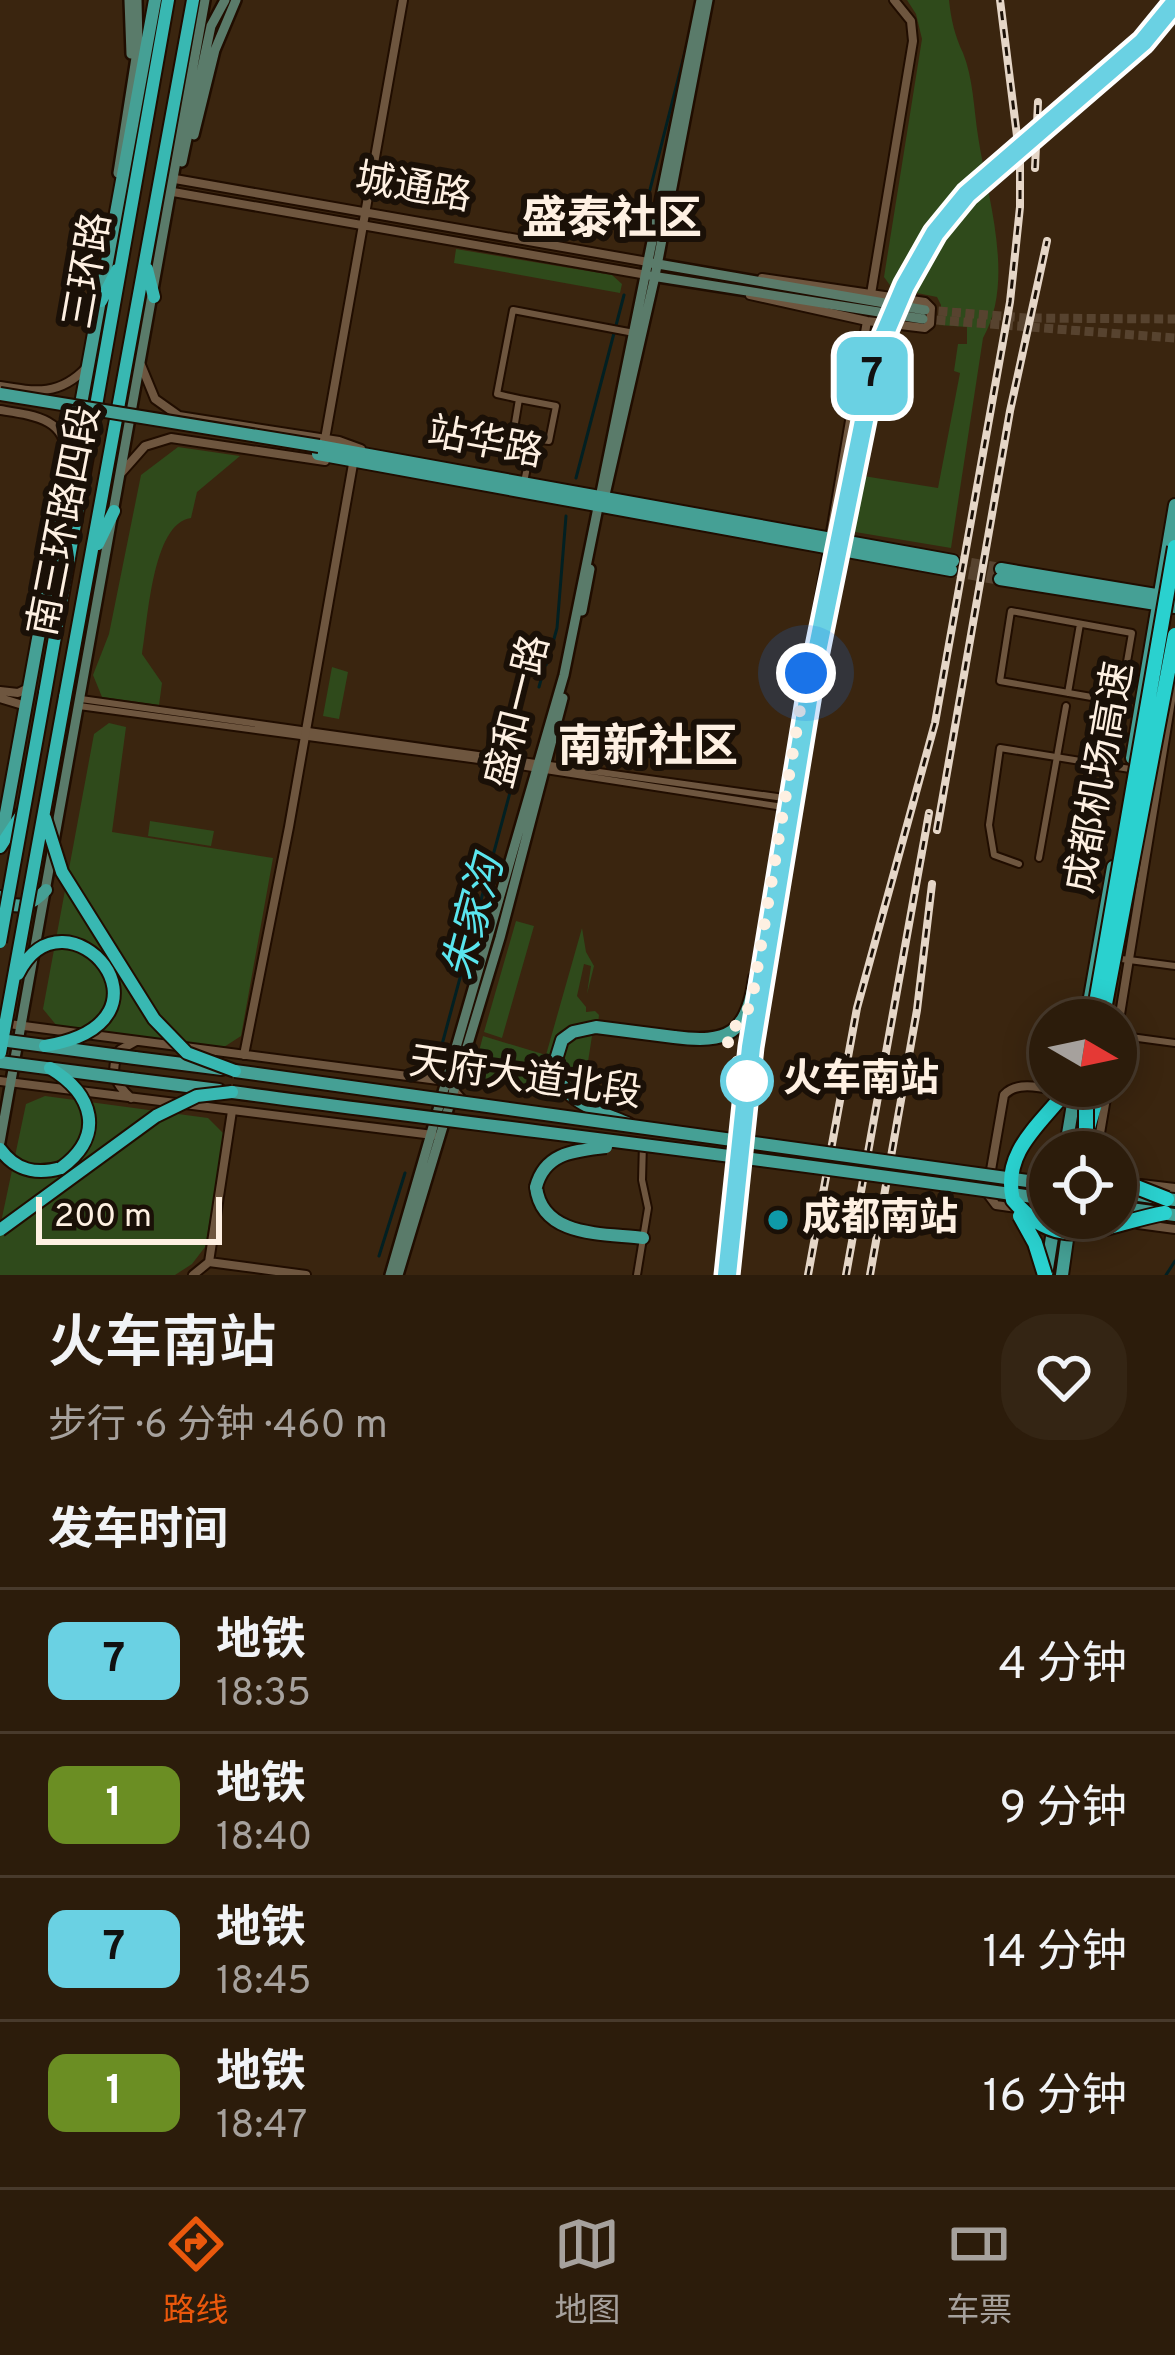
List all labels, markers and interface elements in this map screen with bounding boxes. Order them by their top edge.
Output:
street label: 城通路 [351,156,475,224]
district label: 盛泰社区 [522,193,702,250]
street label: 三环路 [56,209,124,333]
line badge: 7 [833,337,911,415]
text: 7 [861,349,883,402]
street label: 南三环路四段 [21,401,113,641]
street label: 站华路 [423,410,547,480]
street label: 盛和一路 [477,630,563,794]
your location [776,643,836,703]
street label: 成都机场高速 [1058,659,1146,897]
district label: 南新社区 [558,721,738,778]
water label: 朱家沟 [434,846,519,986]
north arrow [1029,999,1137,1107]
map controls [1029,999,1137,1239]
street label: 天府大道北段 [406,1039,644,1121]
marker: 火车南站 [722,1056,772,1106]
place label: 火车南站 [783,1057,939,1106]
button: locate [1029,1131,1137,1239]
scale bar [36,1191,222,1244]
place label: 成都南站 [802,1196,958,1245]
text: 200 m [54,1197,152,1239]
marker: 成都南站 [765,1207,791,1233]
text: 火车南站 [48,1311,276,1383]
button: heart [1001,1314,1127,1440]
text: 步行 · 6 分钟 · 460 m [48,1403,388,1452]
text: 发车时间 [48,1504,228,1561]
text: 地铁 [216,1614,306,1671]
text: 7 [103,1634,125,1687]
text: 4 分钟 [998,1638,1127,1695]
text: 18:35 [216,1671,311,1720]
text: 地铁 [216,1758,306,1815]
text: 1 [106,1778,122,1831]
text: 9 分钟 [1000,1782,1127,1839]
text: 18:40 [216,1815,312,1864]
text: 地铁 [216,1902,306,1959]
text: 7 [103,1922,125,1975]
text: 14 分钟 [983,1926,1127,1983]
text: 18:45 [216,1959,312,2008]
text: 地铁 [216,2046,306,2103]
text: 1 [106,2066,122,2119]
text: 16 分钟 [983,2070,1127,2127]
text: 18:47 [216,2103,307,2152]
tab: 路线 [163,2211,229,2334]
tab: 地图 [554,2211,620,2334]
tab: 车票 [946,2211,1012,2334]

